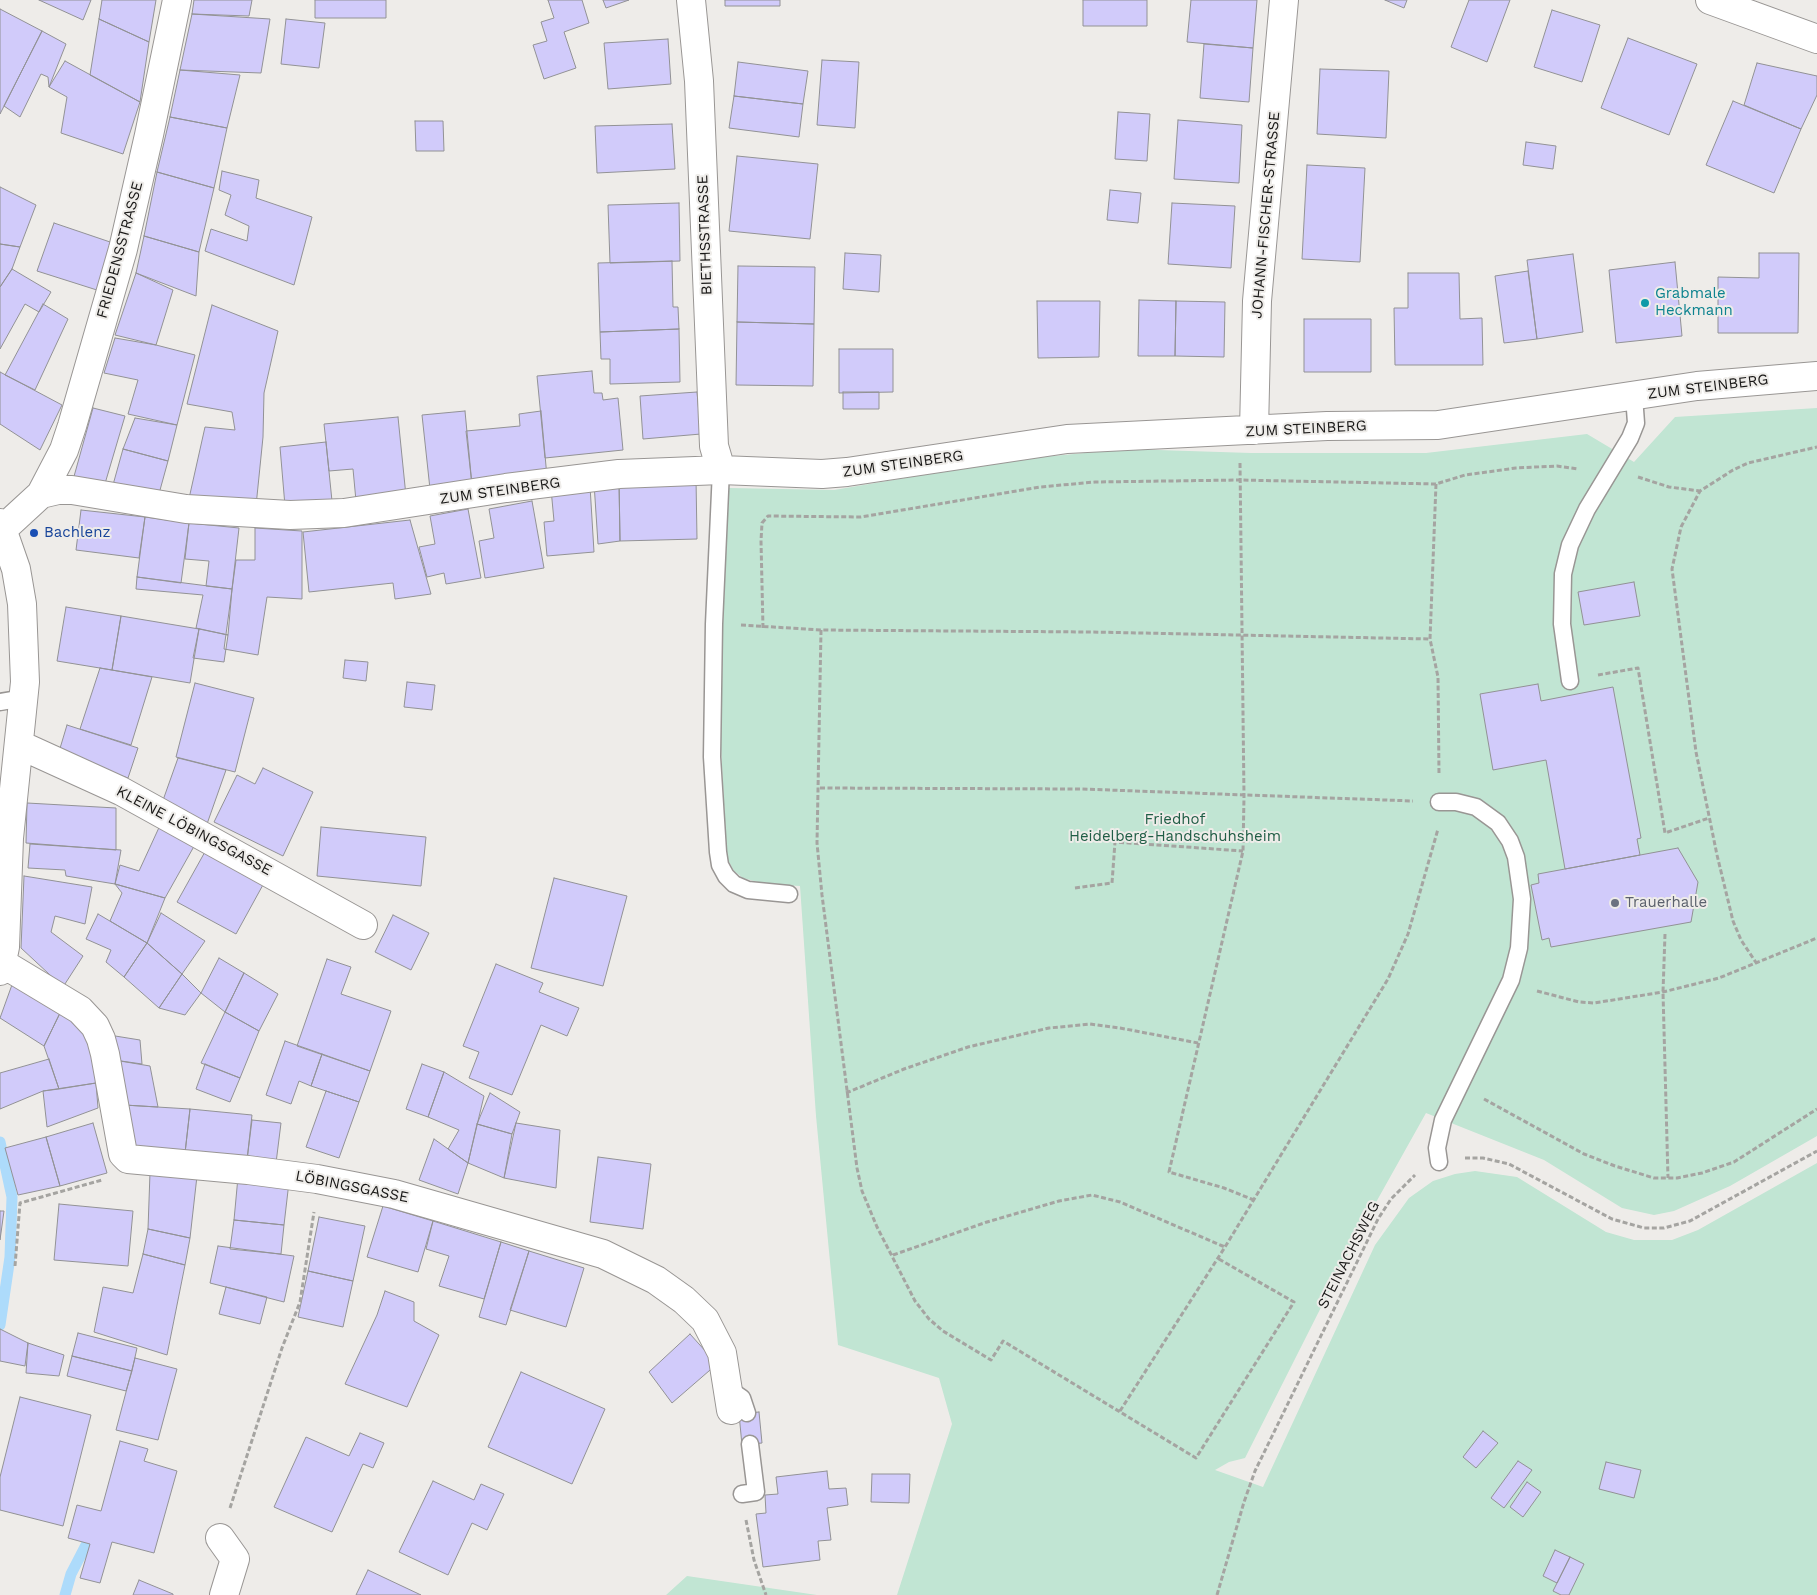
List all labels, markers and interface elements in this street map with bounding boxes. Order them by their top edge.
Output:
street label: JOHANN-FISCHER-STRASSE [1248,111,1284,319]
street label: BIETHSSTRASSE [694,175,716,295]
street label: FRIEDENSSTRASSE [93,180,147,320]
place label: Grabmale Heckmann [1655,285,1733,320]
marker: Grabmale Heckmann [1639,297,1651,309]
street label: ZUM STEINBERG [1647,371,1769,403]
street label: ZUM STEINBERG [1245,417,1367,441]
street label: ZUM STEINBERG [842,447,964,481]
street label: ZUM STEINBERG [439,474,561,508]
place label: Bachlenz [44,524,111,542]
marker: Bachlenz [28,527,40,539]
street label: KLEINE LÖBINGSGASSE [113,782,275,880]
park label: Friedhof Heidelberg-Handschuhsheim [1069,811,1281,846]
place label: Trauerhalle [1625,894,1707,912]
marker: Trauerhalle [1609,897,1621,909]
street label: LÖBINGSGASSE [294,1167,410,1207]
street label: STEINACHSWEG [1314,1198,1384,1312]

